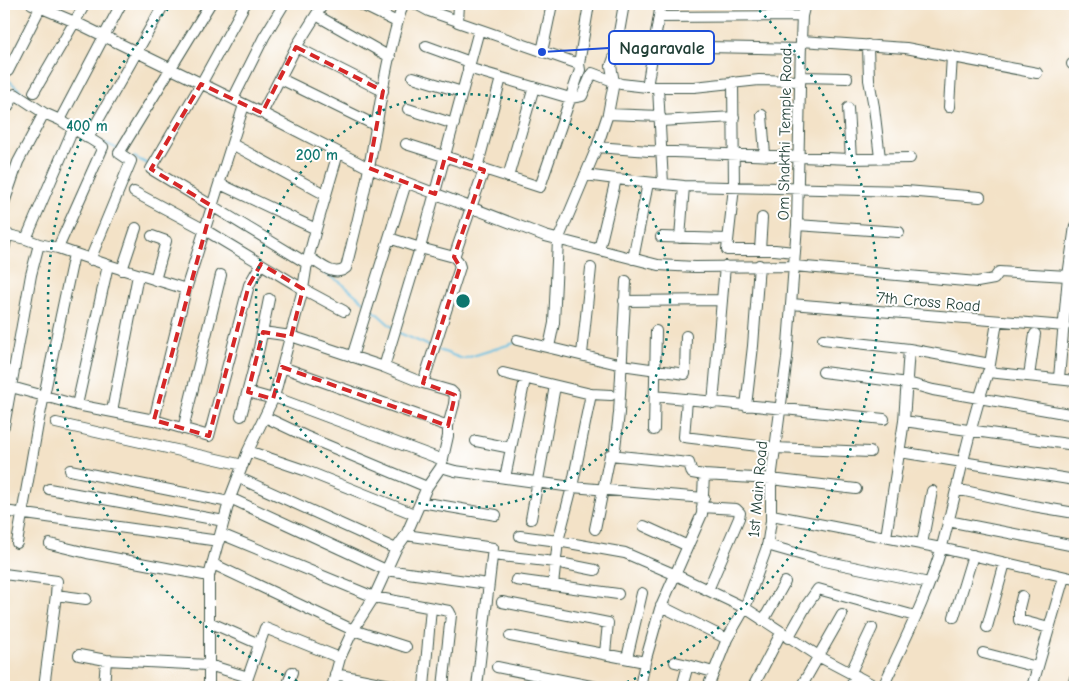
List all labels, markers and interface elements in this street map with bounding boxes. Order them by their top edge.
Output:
callout: Nagaravale [609,31,714,64]
text: Nagaravale [619,38,705,59]
street label: Om Shakthi Temple Road [774,48,796,220]
text: 400 m [66,117,108,135]
text: 200 m [296,146,338,164]
street label: 7th Cross Road [877,289,981,315]
centre of rings [454,292,472,310]
street label: 1st Main Road [745,440,771,538]

